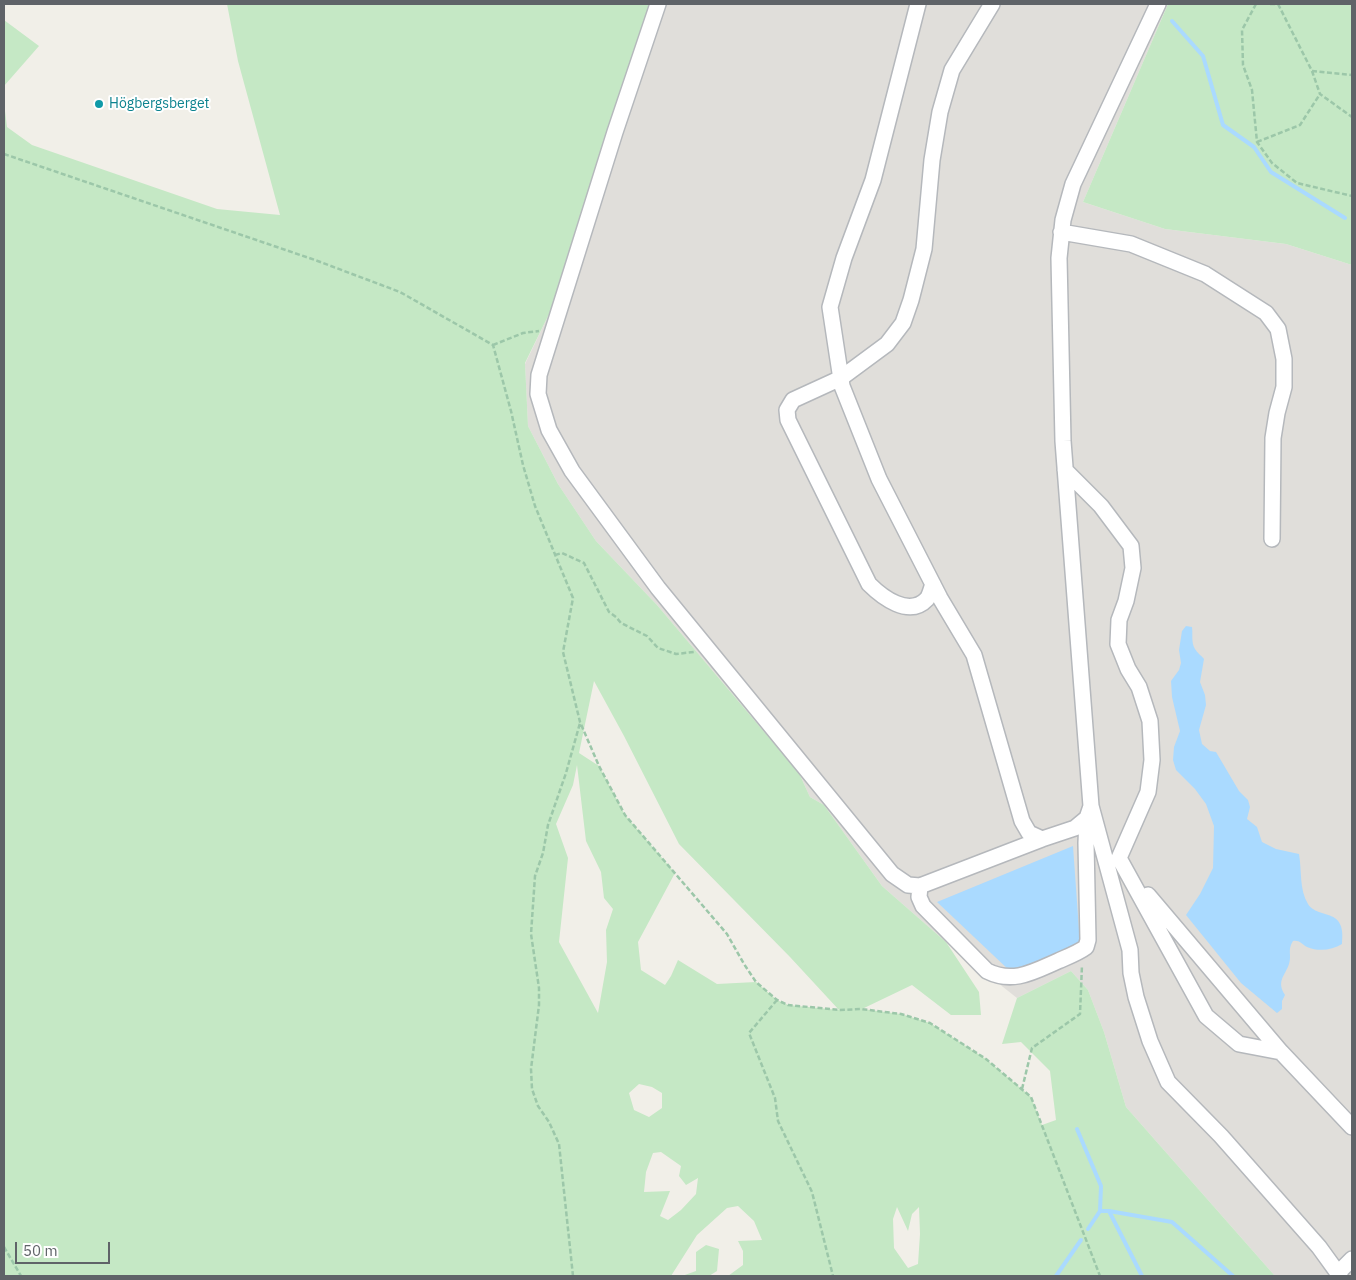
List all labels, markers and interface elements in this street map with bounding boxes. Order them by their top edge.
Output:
place label: Högbergsberget [109,96,209,112]
marker: Högbergsberget [93,98,105,110]
scale bar [18,1232,112,1264]
text: 50 m [23,1241,58,1260]

